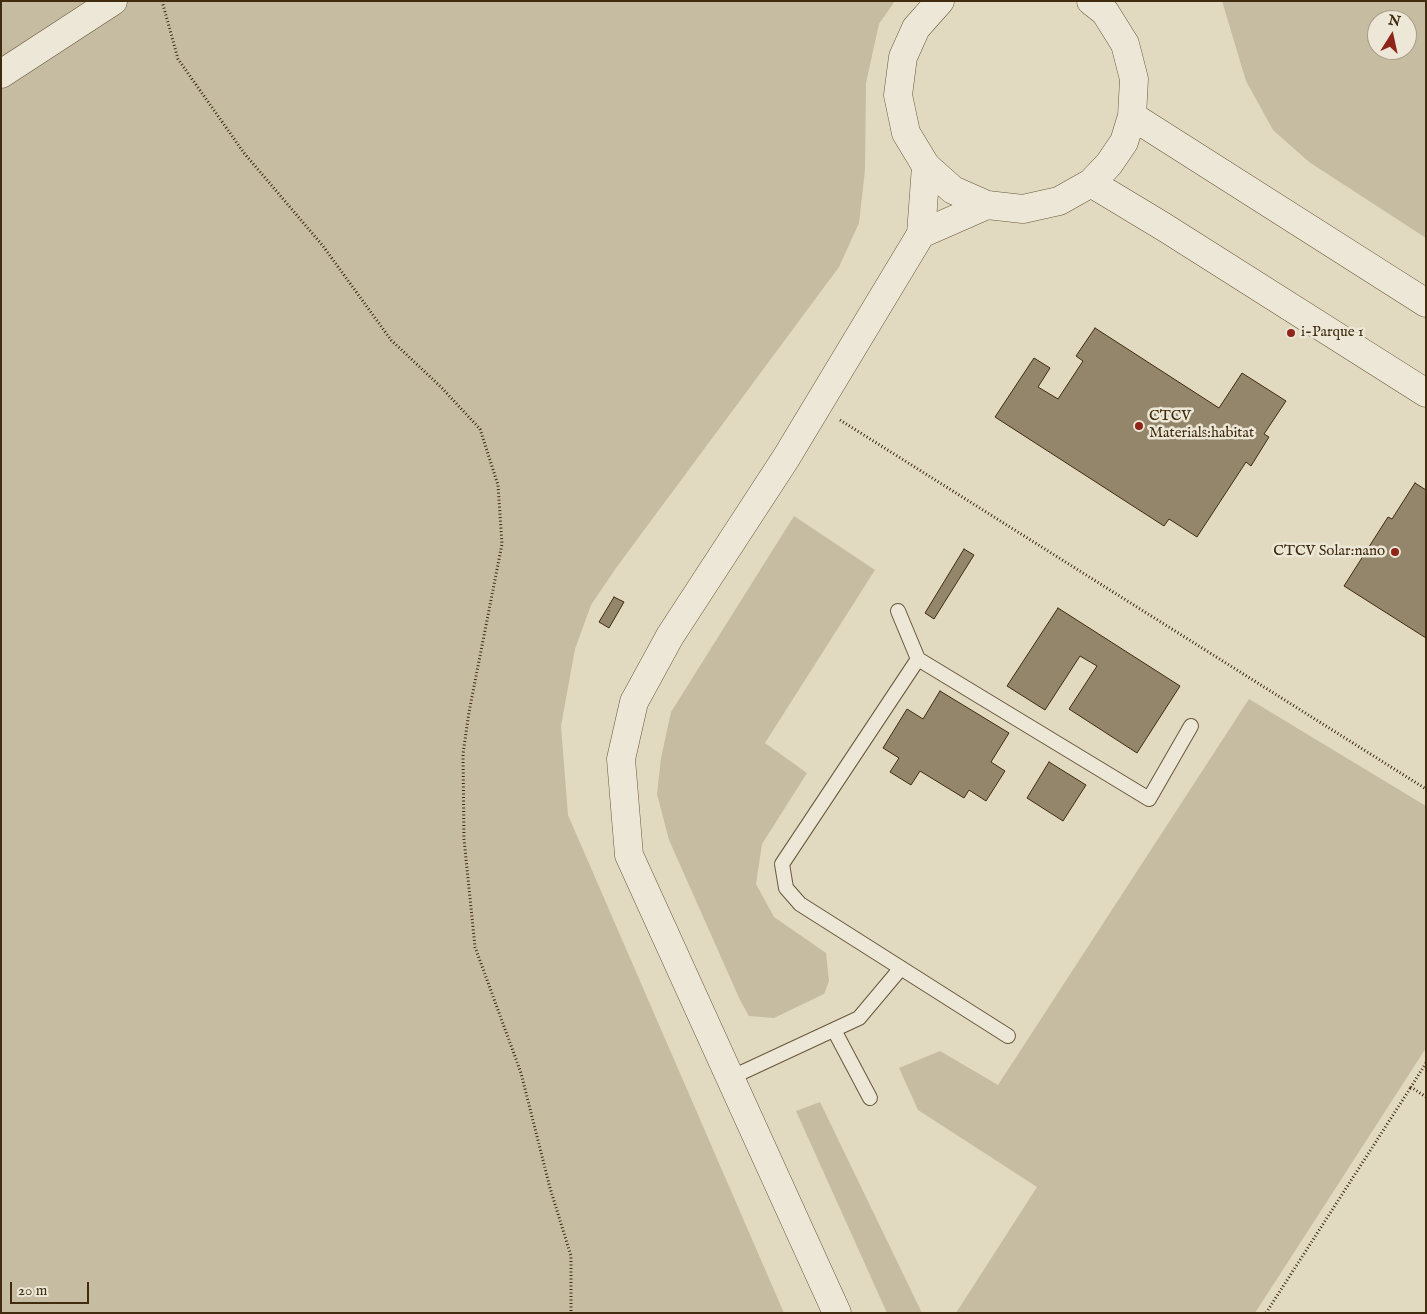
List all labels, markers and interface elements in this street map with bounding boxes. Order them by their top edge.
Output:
north arrow [1367,10,1417,60]
text: N [1387,11,1402,31]
place label: i-Parque 1 [1301,324,1363,342]
marker: i-Parque 1 [1285,327,1297,339]
place label: CTCV Materials:habitat [1149,408,1254,443]
marker: CTCV Materials:habitat [1133,420,1145,432]
place label: CTCV Solar:nano [1273,543,1385,561]
marker: CTCV Solar:nano [1389,546,1401,558]
scale bar [12,1272,91,1304]
text: 20 m [18,1281,47,1300]

